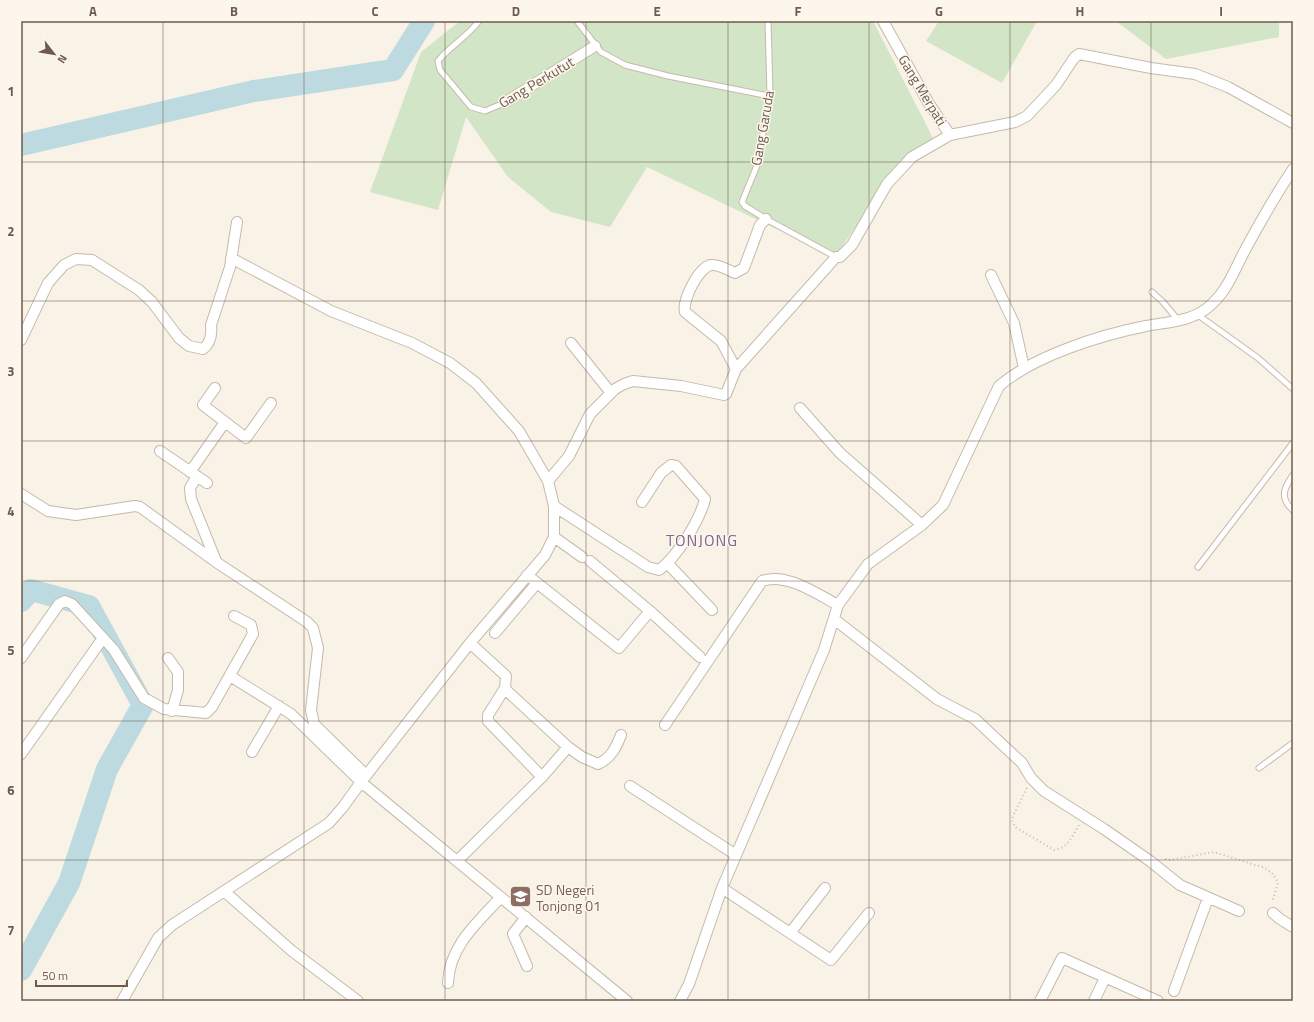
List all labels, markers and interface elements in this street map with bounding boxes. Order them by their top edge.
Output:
text: A [89,1,97,21]
text: B [230,1,238,21]
text: C [371,1,379,21]
text: D [512,1,520,21]
text: E [653,1,661,21]
text: F [795,1,802,21]
text: G [935,1,943,21]
text: H [1076,1,1084,21]
text: I [1219,1,1223,21]
north arrow [34,34,74,74]
street label: Gang Perkutut [494,51,578,113]
street label: Gang Merpati [894,51,952,129]
text: N [54,52,71,67]
text: 1 [7,81,15,101]
street label: Gang Garuda [745,89,779,167]
text: 2 [7,221,15,241]
text: 3 [7,361,15,381]
text: 4 [7,501,15,521]
district label: TONJONG [666,528,738,552]
text: 5 [7,640,15,660]
text: 6 [7,780,15,800]
place label: SD Negeri Tonjong 01 [536,879,601,916]
school or university icon: SD Negeri Tonjong 01 [507,884,533,910]
text: 7 [7,920,15,940]
scale bar [36,962,127,988]
text: 50 m [42,966,68,985]

